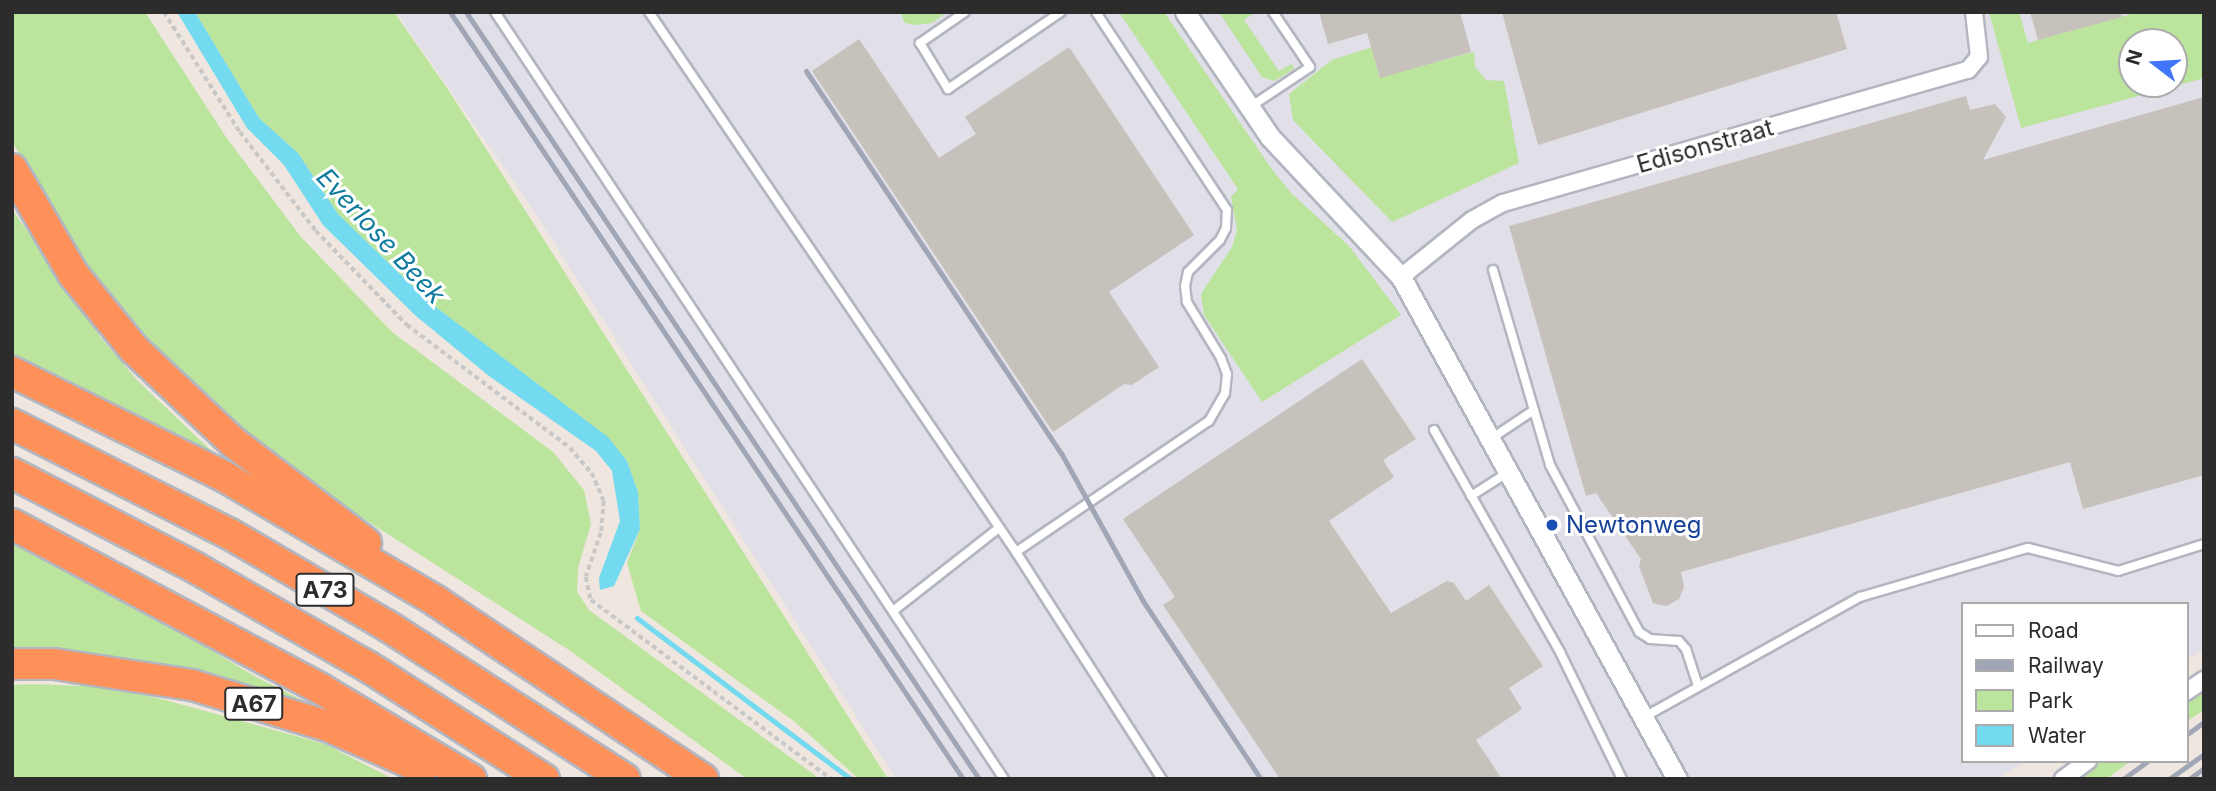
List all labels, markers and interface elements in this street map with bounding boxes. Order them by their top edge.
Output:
north arrow [2118,28,2188,98]
text: N [2121,47,2147,68]
street label: Edisonstraat [1633,113,1777,179]
water label: Everlose Beek [310,162,452,310]
place label: Newtonweg [1566,511,1701,539]
marker: Newtonweg [1544,517,1560,533]
road number: A73 [295,570,355,610]
legend [1960,602,2188,763]
text: Road [2028,618,2079,643]
text: Railway [2028,653,2104,678]
road number: A67 [224,684,284,724]
text: Park [2028,688,2073,713]
text: Water [2028,723,2086,748]

